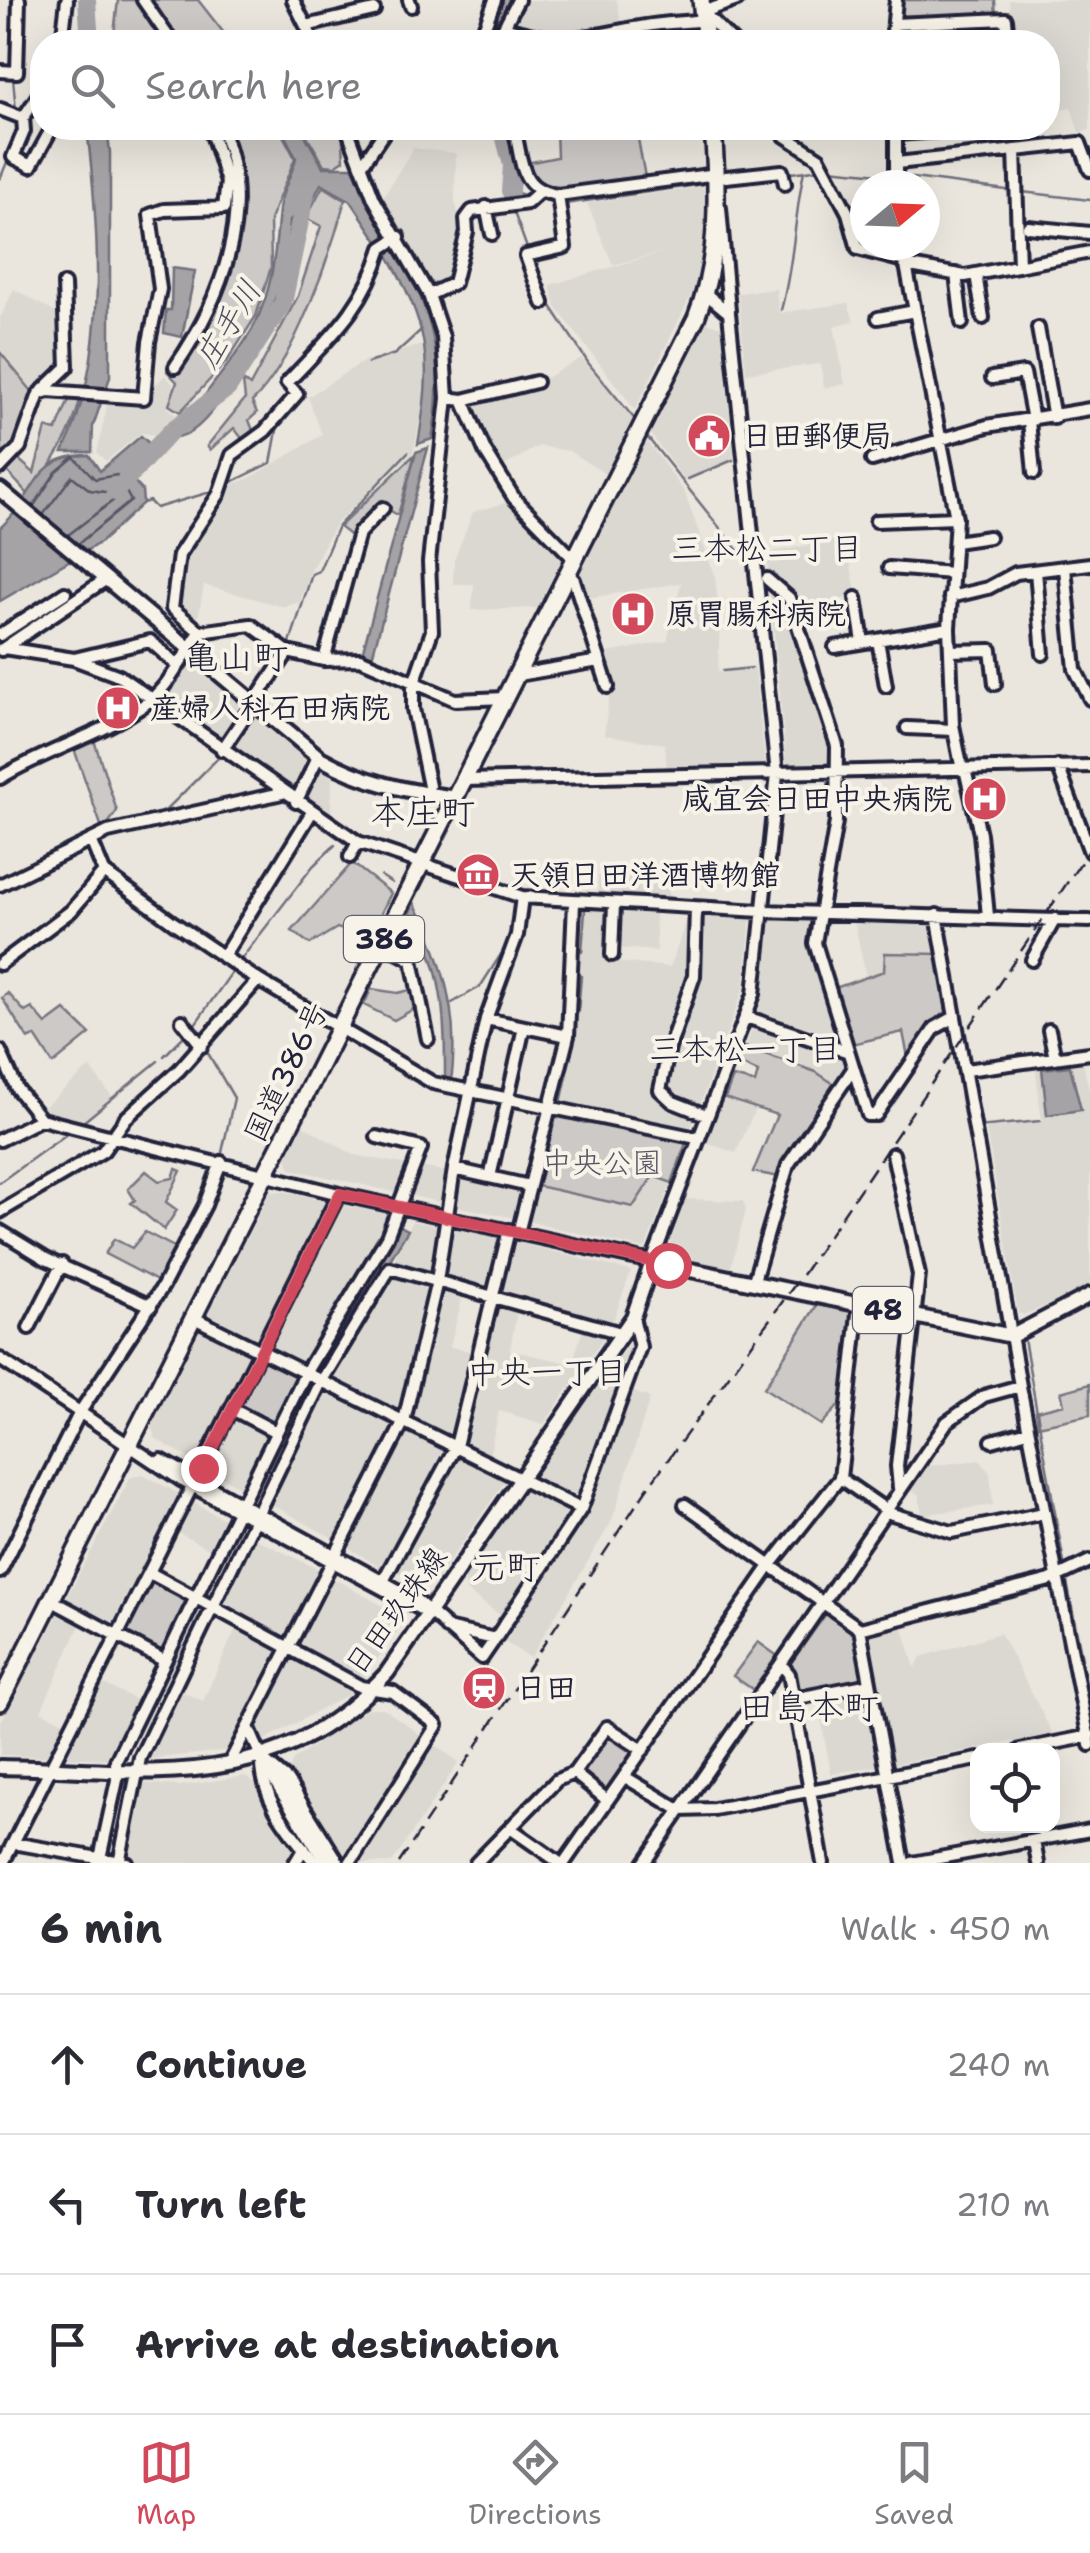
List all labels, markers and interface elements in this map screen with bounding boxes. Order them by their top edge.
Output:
search box [30,30,1060,140]
icon: search [65,58,120,113]
text: Search here [145,60,362,111]
north arrow [850,170,940,260]
water label: 庄手川 [184,272,271,376]
public building icon: 日田郵便局 [686,413,732,459]
place label: 日田郵便局 [742,415,892,456]
district label: 三本松二丁目 [671,526,863,569]
hospital icon: 原胃腸科病院 [610,591,656,637]
place label: 原胃腸科病院 [666,593,846,634]
district label: 亀山町 [183,633,289,680]
hospital icon: 産婦人科石田病院 [95,685,141,731]
place label: 産婦人科石田病院 [150,687,390,728]
hospital icon: 咸宜会日田中央病院 [962,776,1008,822]
place label: 咸宜会日田中央病院 [682,778,952,819]
district label: 本庄町 [370,788,476,835]
museum icon: 天領日田洋酒博物館 [455,852,501,898]
place label: 天領日田洋酒博物館 [510,854,780,895]
road number: 386 [344,916,424,962]
street label: 国道386号 [234,995,337,1149]
district label: 三本松一丁目 [649,1027,841,1070]
park label: 中央公園 [542,1142,662,1183]
route start [646,1243,692,1289]
road number: 48 [853,1287,913,1333]
district label: 中央一丁目 [467,1350,627,1393]
route end [181,1446,227,1492]
street label: 日田玖珠線 [335,1538,456,1683]
district label: 元町 [471,1543,541,1590]
station icon: 日田 [461,1665,507,1711]
place label: 日田 [516,1667,576,1708]
district label: 田島本町 [739,1683,879,1730]
map controls [970,1743,1060,1833]
button: locate [970,1743,1060,1833]
text: 6 min [40,1900,162,1956]
text: Walk · 450 m [840,1907,1050,1950]
icon: ahead [40,2037,95,2092]
text: Continue [135,2039,307,2090]
text: 240 m [947,2043,1050,2086]
icon: left [40,2177,95,2232]
text: Turn left [135,2179,307,2230]
text: 210 m [956,2183,1050,2226]
icon: arrive [40,2317,95,2372]
text: Arrive at destination [135,2319,559,2370]
tab: Map [136,2435,196,2533]
tab: Directions [469,2435,602,2533]
tab: Saved [874,2435,954,2533]

